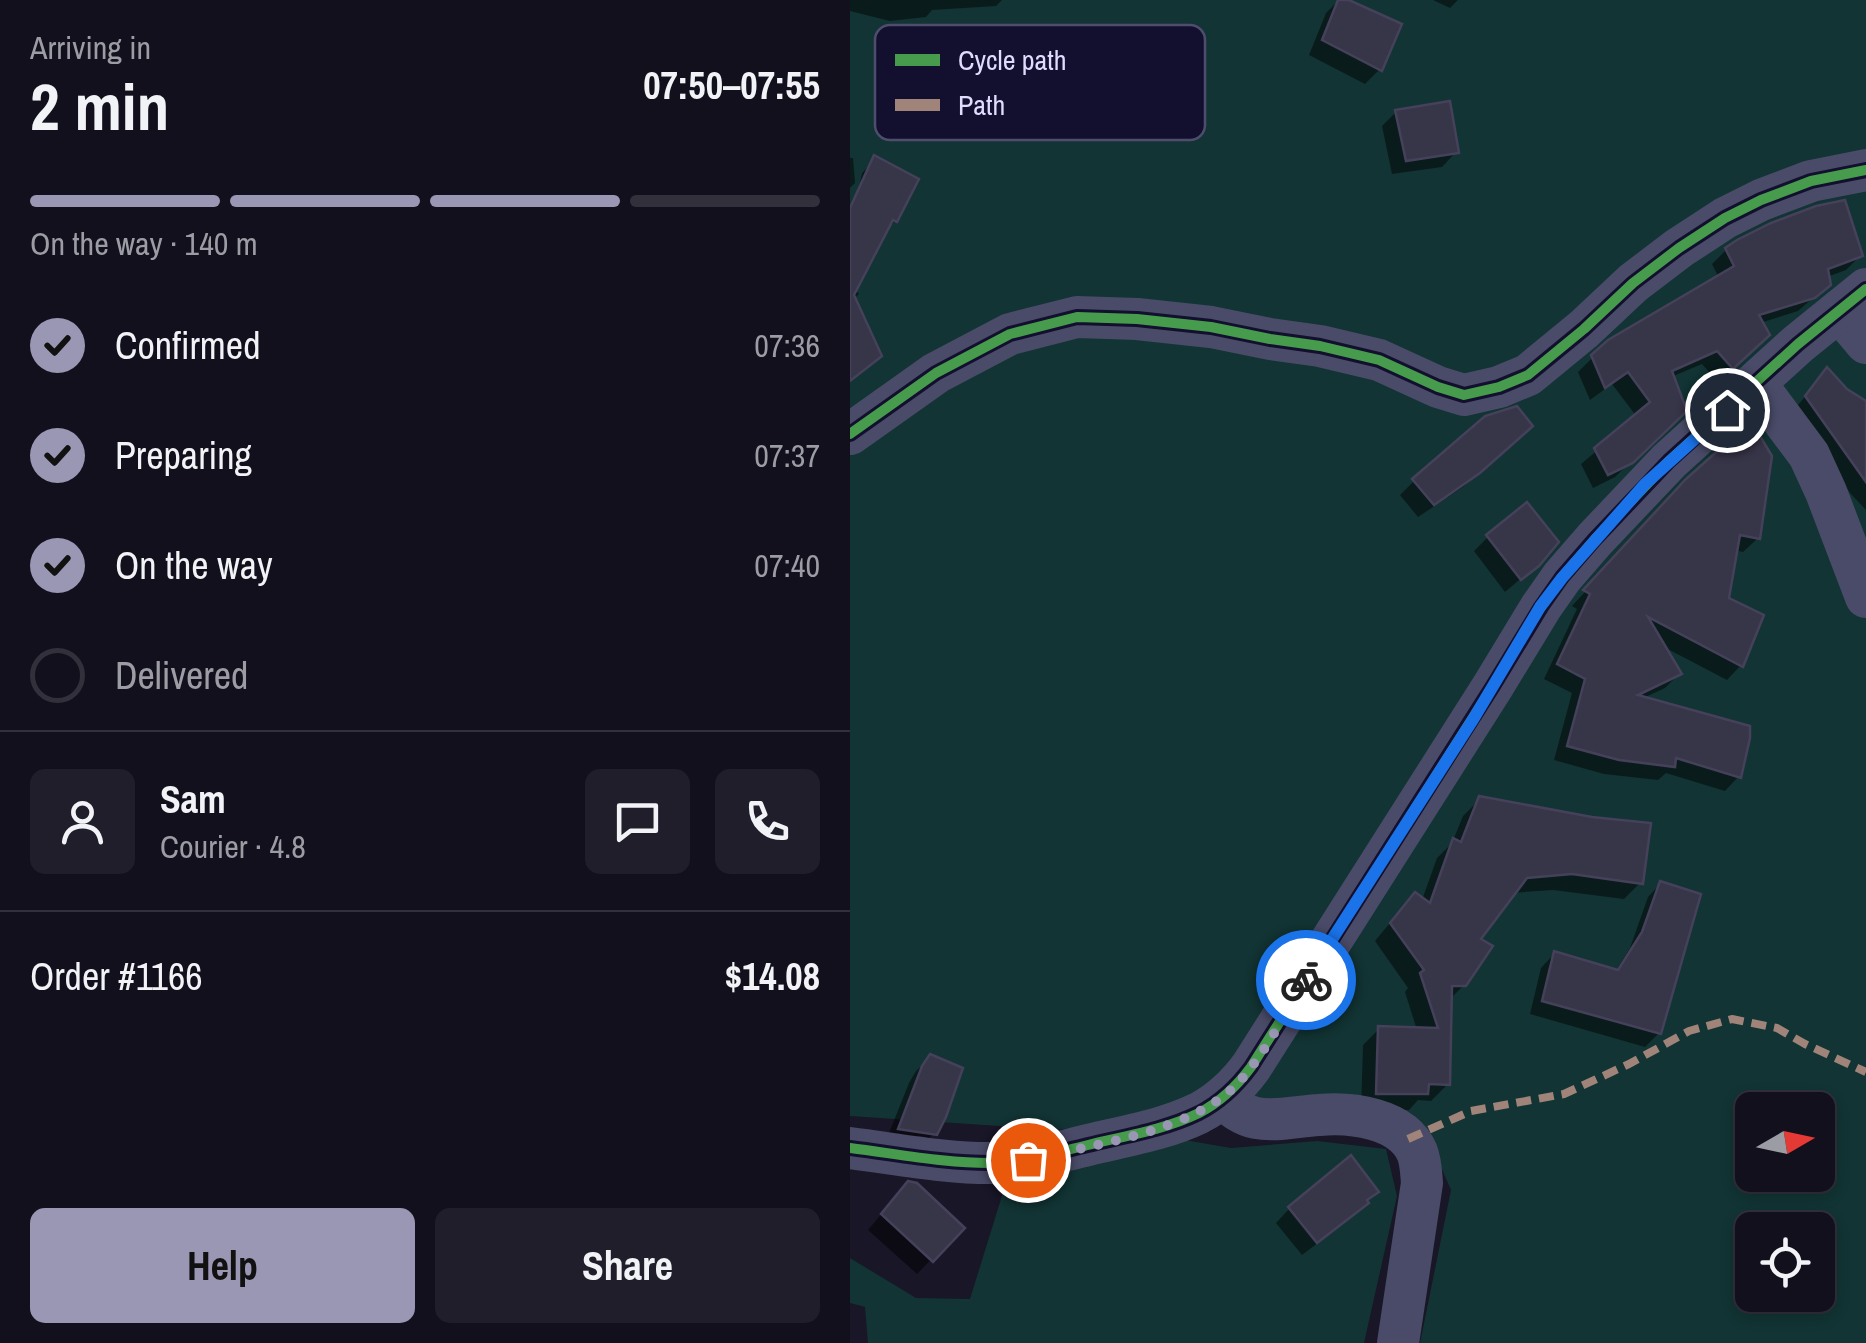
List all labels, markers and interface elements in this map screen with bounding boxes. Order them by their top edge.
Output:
legend [875,25,1205,140]
text: Arriving in [30,26,151,69]
text: Cycle path [958,41,1066,79]
text: 07:50–07:55 [643,60,820,111]
text: 2 min [30,63,169,150]
text: Path [958,86,1005,124]
text: On the way · 140 m [30,222,258,265]
icon: check [30,318,85,373]
text: Confirmed [115,320,260,371]
text: 07:36 [754,324,820,367]
pin [1685,368,1770,453]
icon: home [1700,383,1755,438]
icon: check [30,428,85,483]
text: Preparing [115,430,252,481]
text: 07:37 [754,434,820,477]
icon: check [30,538,85,593]
text: On the way [115,540,273,591]
text: 07:40 [754,544,820,587]
text: Delivered [115,650,248,701]
button: person [30,769,135,874]
button: chat [585,769,690,874]
button: phone [715,769,820,874]
text: Sam [160,774,226,825]
text: Courier · 4.8 [160,825,306,868]
courier [1256,930,1356,1030]
text: Order #1166 [30,951,203,1002]
text: $14.08 [725,951,820,1002]
icon: bike [1279,953,1334,1008]
north arrow [1735,1092,1835,1192]
map controls [1735,1092,1835,1312]
pin [986,1118,1071,1203]
icon: bag [1001,1133,1056,1188]
button: Help [30,1208,415,1323]
button: Share [435,1208,820,1323]
button: locate [1735,1212,1835,1312]

